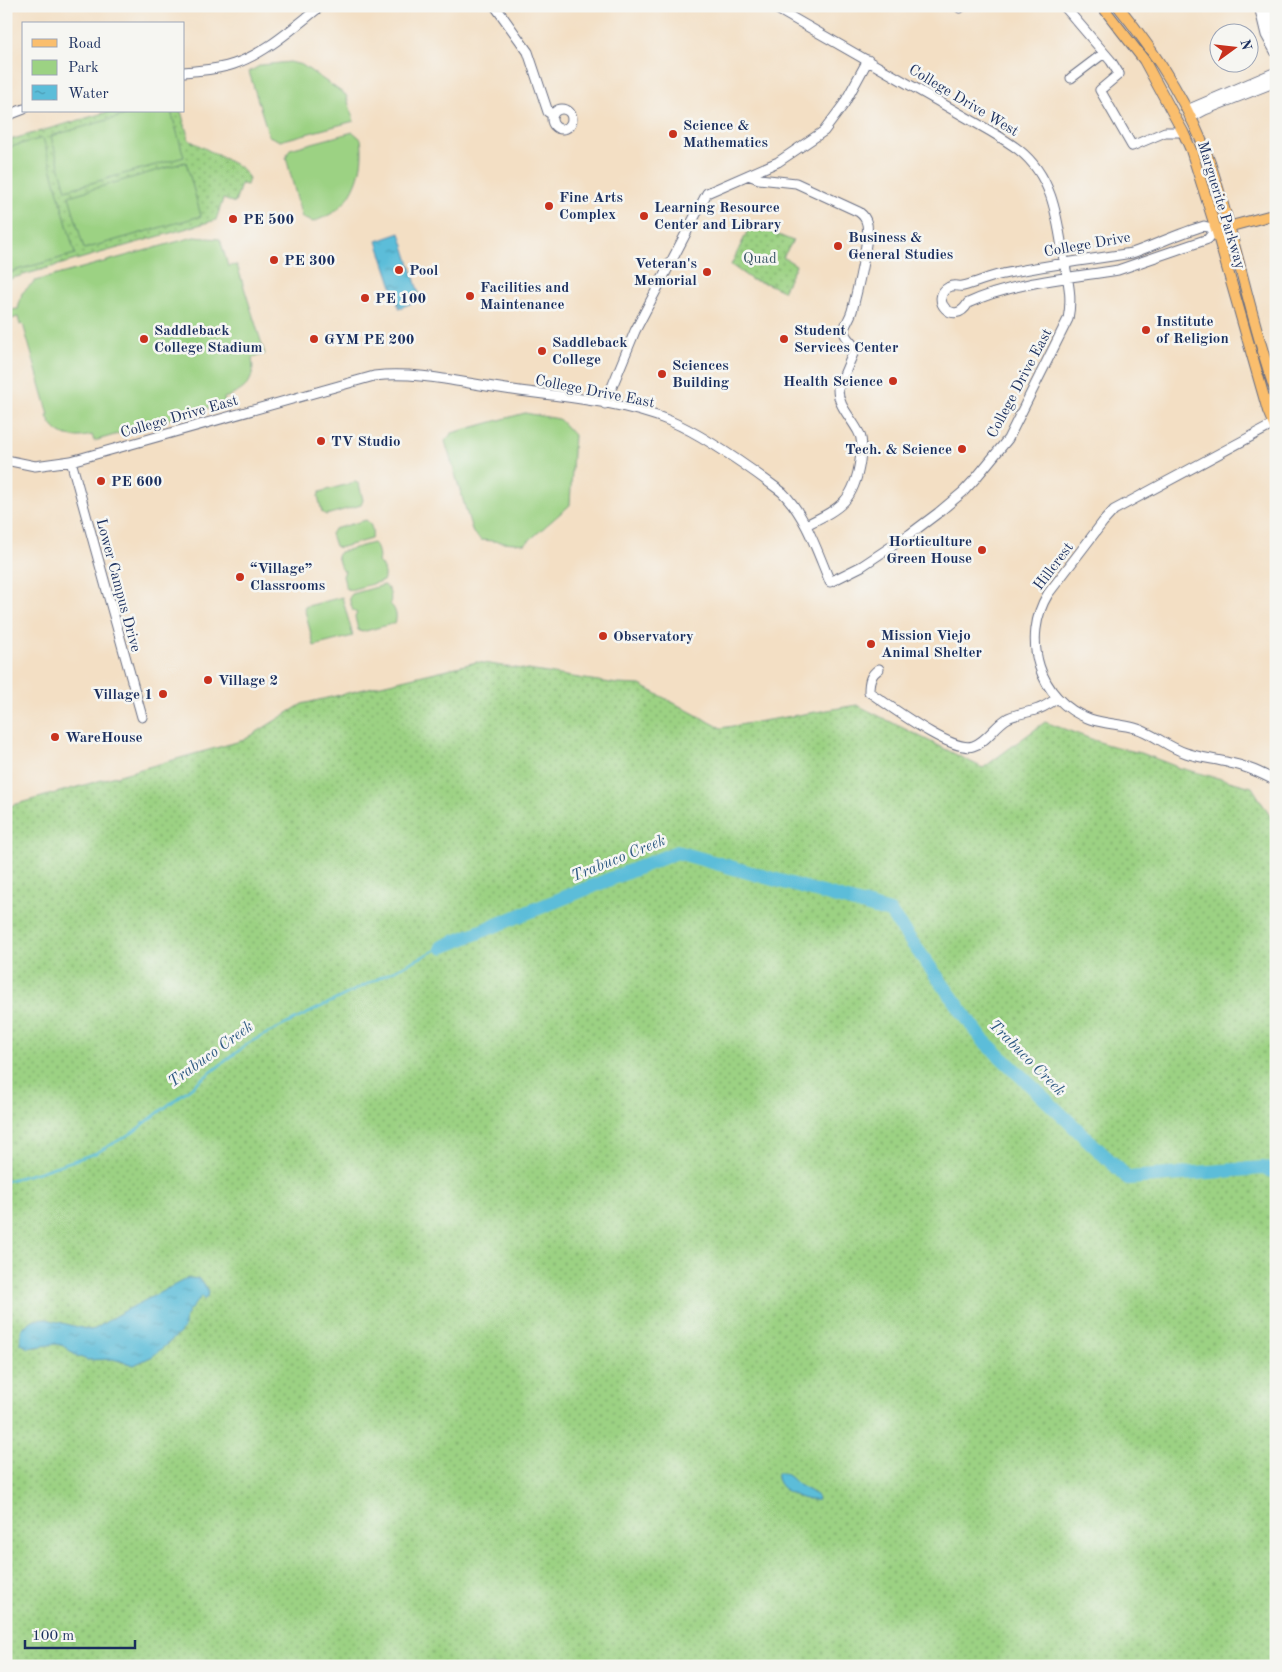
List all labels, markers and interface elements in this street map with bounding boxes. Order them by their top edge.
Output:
legend [22,22,185,112]
north arrow [1210,22,1260,72]
text: Road [68,37,102,52]
text: N [1237,38,1254,52]
text: Park [68,61,99,76]
street label: College Drive West [906,63,1021,140]
text: Water [68,87,109,102]
place label: Science & Mathematics [683,119,768,151]
marker: Science & Mathematics [667,128,679,140]
street label: Marguerite Parkway [1194,140,1247,271]
place label: Fine Arts Complex [559,191,623,223]
marker: Fine Arts Complex [543,200,555,212]
place label: Learning Resource Center and Library [654,201,782,233]
marker: Learning Resource Center and Library [638,210,650,222]
marker: PE 500 [227,213,239,225]
place label: PE 500 [243,213,294,228]
street label: College Drive [1043,230,1132,260]
place label: Business & General Studies [848,231,953,263]
marker: Business & General Studies [832,240,844,252]
park label: Quad [743,252,777,267]
marker: PE 300 [268,254,280,266]
place label: PE 300 [284,254,335,269]
place label: Veteran's Memorial [634,257,697,289]
marker: Pool [393,264,405,276]
place label: Pool [409,264,439,279]
marker: Veteran's Memorial [701,266,713,278]
place label: Facilities and Maintenance [480,281,569,313]
marker: Facilities and Maintenance [464,290,476,302]
marker: PE 100 [359,292,371,304]
place label: PE 100 [375,292,426,307]
place label: Institute of Religion [1156,315,1229,347]
place label: Saddleback College Stadium [154,324,263,356]
place label: Student Services Center [794,324,899,356]
marker: Institute of Religion [1140,324,1152,336]
street label: College Drive East [985,327,1055,441]
marker: Saddleback College Stadium [138,333,150,345]
marker: GYM PE 200 [308,333,320,345]
place label: GYM PE 200 [324,333,415,348]
marker: Student Services Center [778,333,790,345]
place label: Saddleback College [552,336,628,368]
marker: Saddleback College [536,345,548,357]
place label: Sciences Building [672,359,730,391]
marker: Sciences Building [656,368,668,380]
street label: College Drive East [534,374,656,411]
place label: Health Science [783,375,883,390]
marker: Health Science [887,375,899,387]
street label: College Drive East [119,393,240,441]
marker: TV Studio [315,435,327,447]
place label: TV Studio [331,435,401,450]
place label: Tech. & Science [845,443,952,458]
marker: Tech. & Science [956,443,968,455]
marker: PE 600 [95,475,107,487]
place label: PE 600 [111,475,162,490]
street label: Lower Campus Drive [93,517,143,654]
place label: Horticulture Green House [886,535,972,567]
street label: Hillcrest [1032,540,1077,594]
marker: Horticulture Green House [976,544,988,556]
place label: “Village” Classrooms [250,562,325,594]
marker: “Village” Classrooms [234,571,246,583]
place label: Mission Viejo Animal Shelter [881,629,982,661]
marker: Observatory [597,630,609,642]
place label: Observatory [613,630,694,645]
marker: Mission Viejo Animal Shelter [865,638,877,650]
marker: Village 2 [202,674,214,686]
place label: Village 2 [218,674,278,689]
place label: Village 1 [93,688,153,703]
marker: Village 1 [157,688,169,700]
marker: WareHouse [49,731,61,743]
place label: WareHouse [65,731,143,746]
water label: Trabuco Creek [569,833,669,885]
water label: Trabuco Creek [985,1017,1068,1100]
water label: Trabuco Creek [166,1019,257,1091]
scale bar [25,1617,135,1649]
text: 100 m [32,1629,74,1644]

